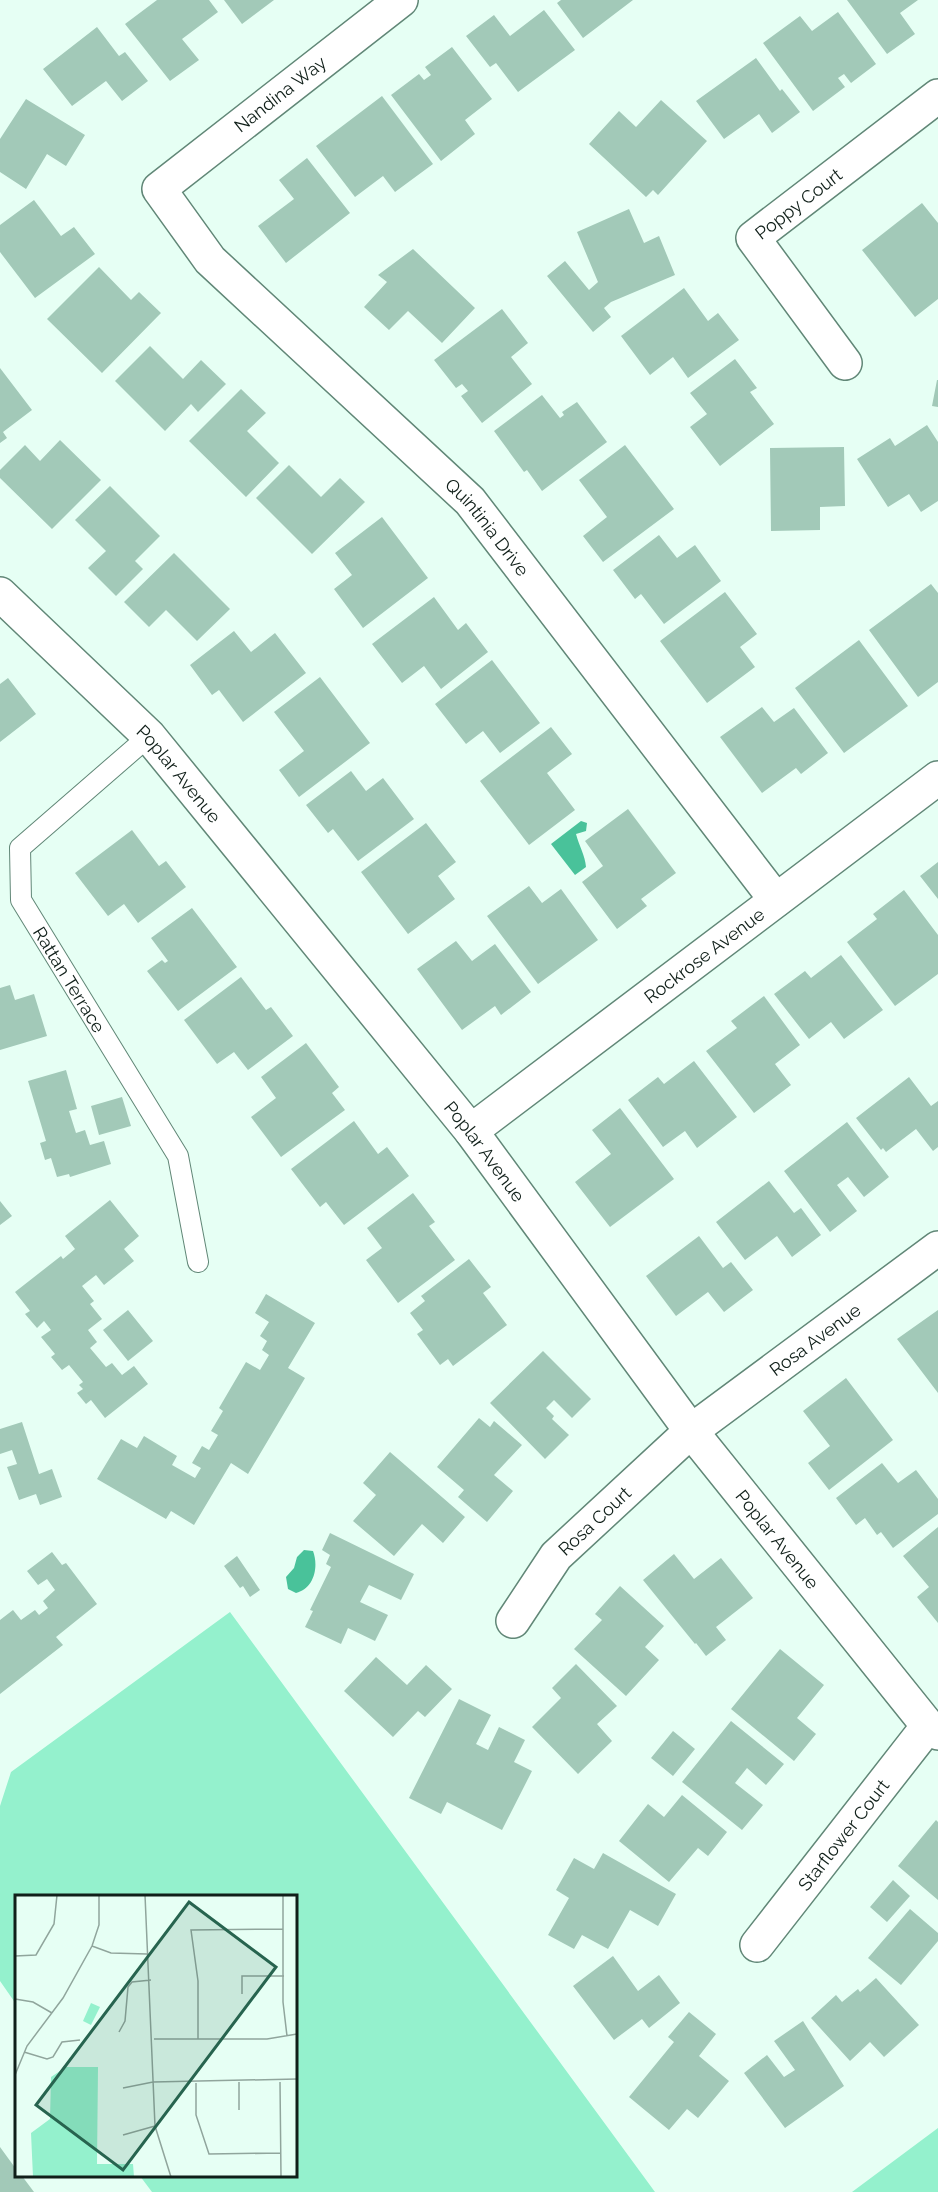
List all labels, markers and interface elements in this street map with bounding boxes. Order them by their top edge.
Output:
street label: Nandina Way [230,52,330,136]
street label: Poppy Court [751,164,846,243]
street label: Quintinia Drive [441,473,534,580]
street label: Poplar Avenue [133,720,226,827]
street label: Rockrose Avenue [640,903,768,1007]
street label: Rattan Terrace [29,923,110,1036]
street label: Poplar Avenue [440,1097,530,1206]
street label: Rosa Avenue [765,1298,865,1380]
street label: Rosa Court [554,1482,635,1559]
street label: Poplar Avenue [732,1485,824,1593]
street label: Starflower Court [793,1775,893,1894]
inset map [15,1895,297,2177]

